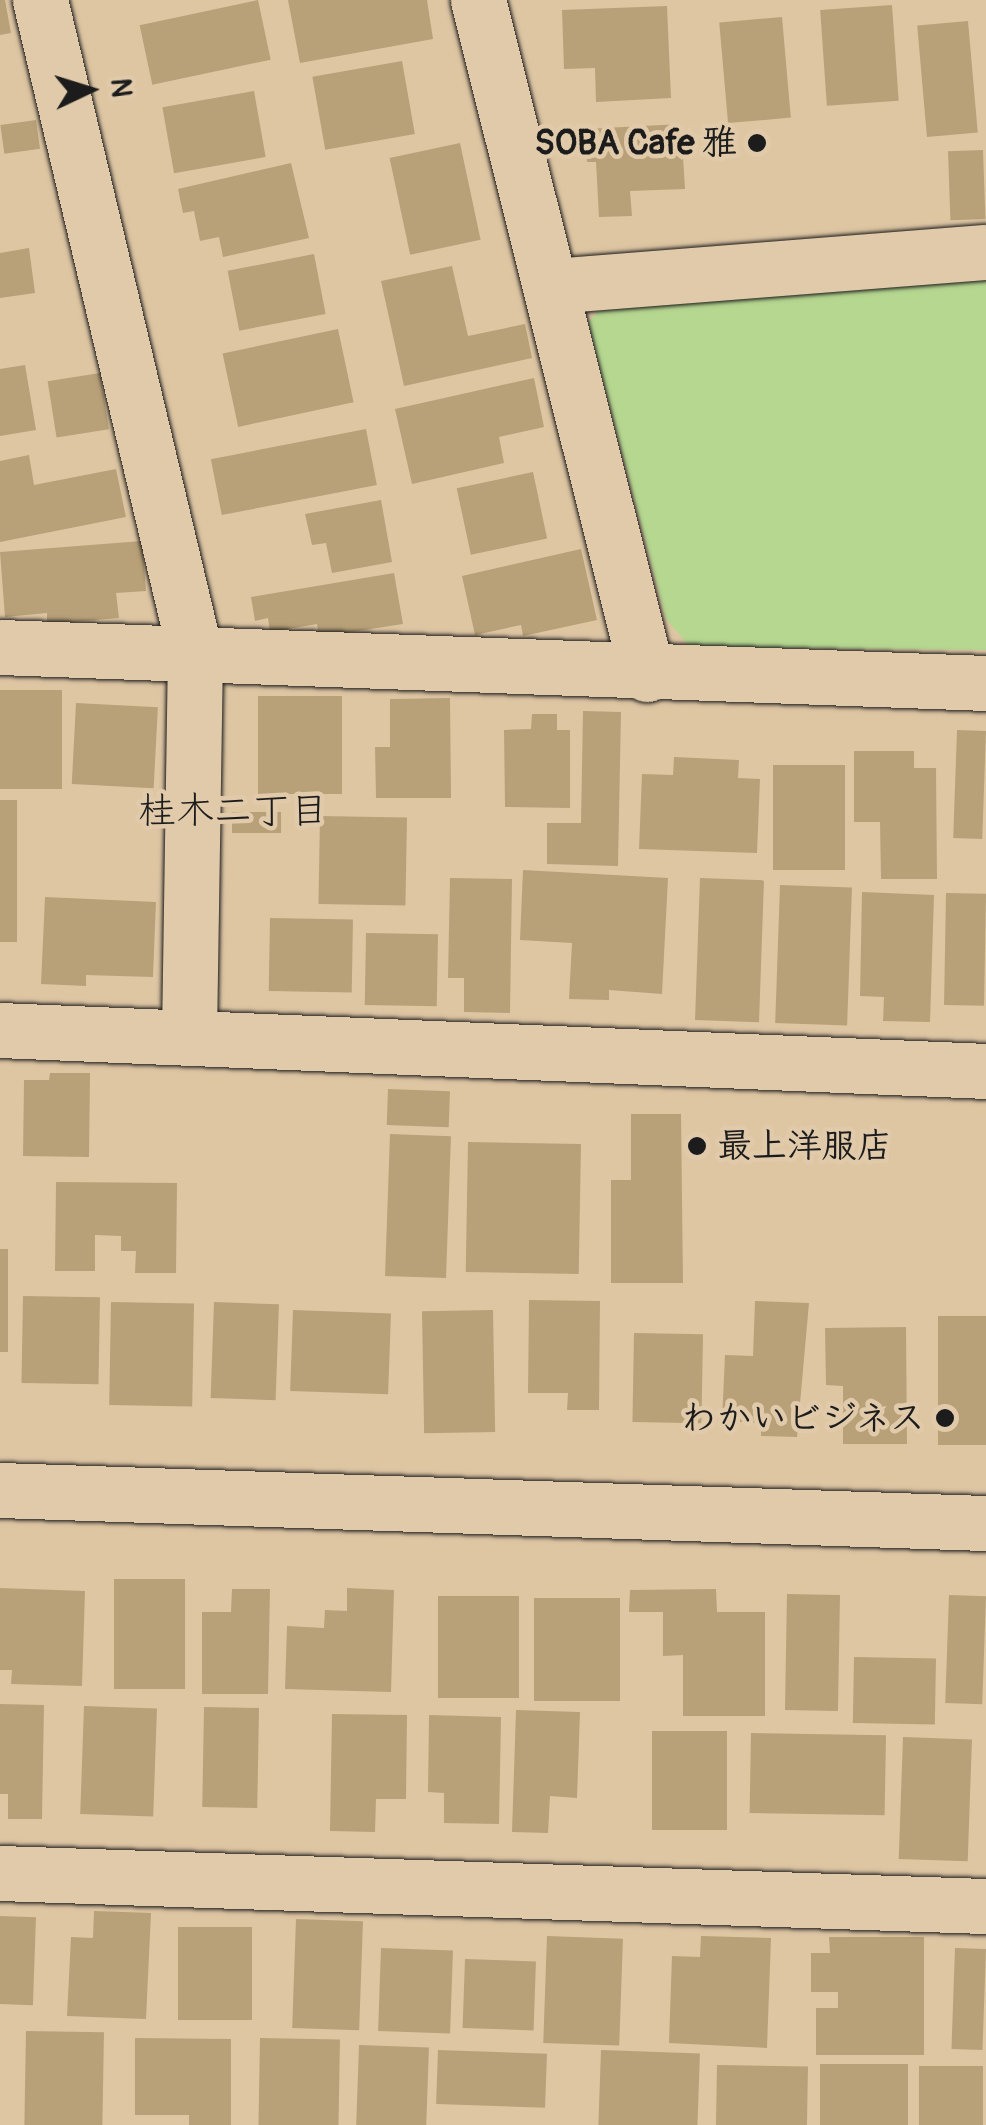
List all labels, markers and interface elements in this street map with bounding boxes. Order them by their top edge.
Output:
north arrow [40,40,140,140]
text: N [102,77,139,99]
place label: SOBA Cafe 雅 [534,122,737,164]
marker: SOBA Cafe 雅 [746,132,768,154]
district label: 桂木二丁目 [138,789,328,835]
place label: 最上洋服店 [717,1125,892,1167]
marker: 最上洋服店 [686,1135,708,1157]
place label: わかいビジネス [680,1397,925,1439]
marker: わかいビジネス [934,1407,956,1429]

